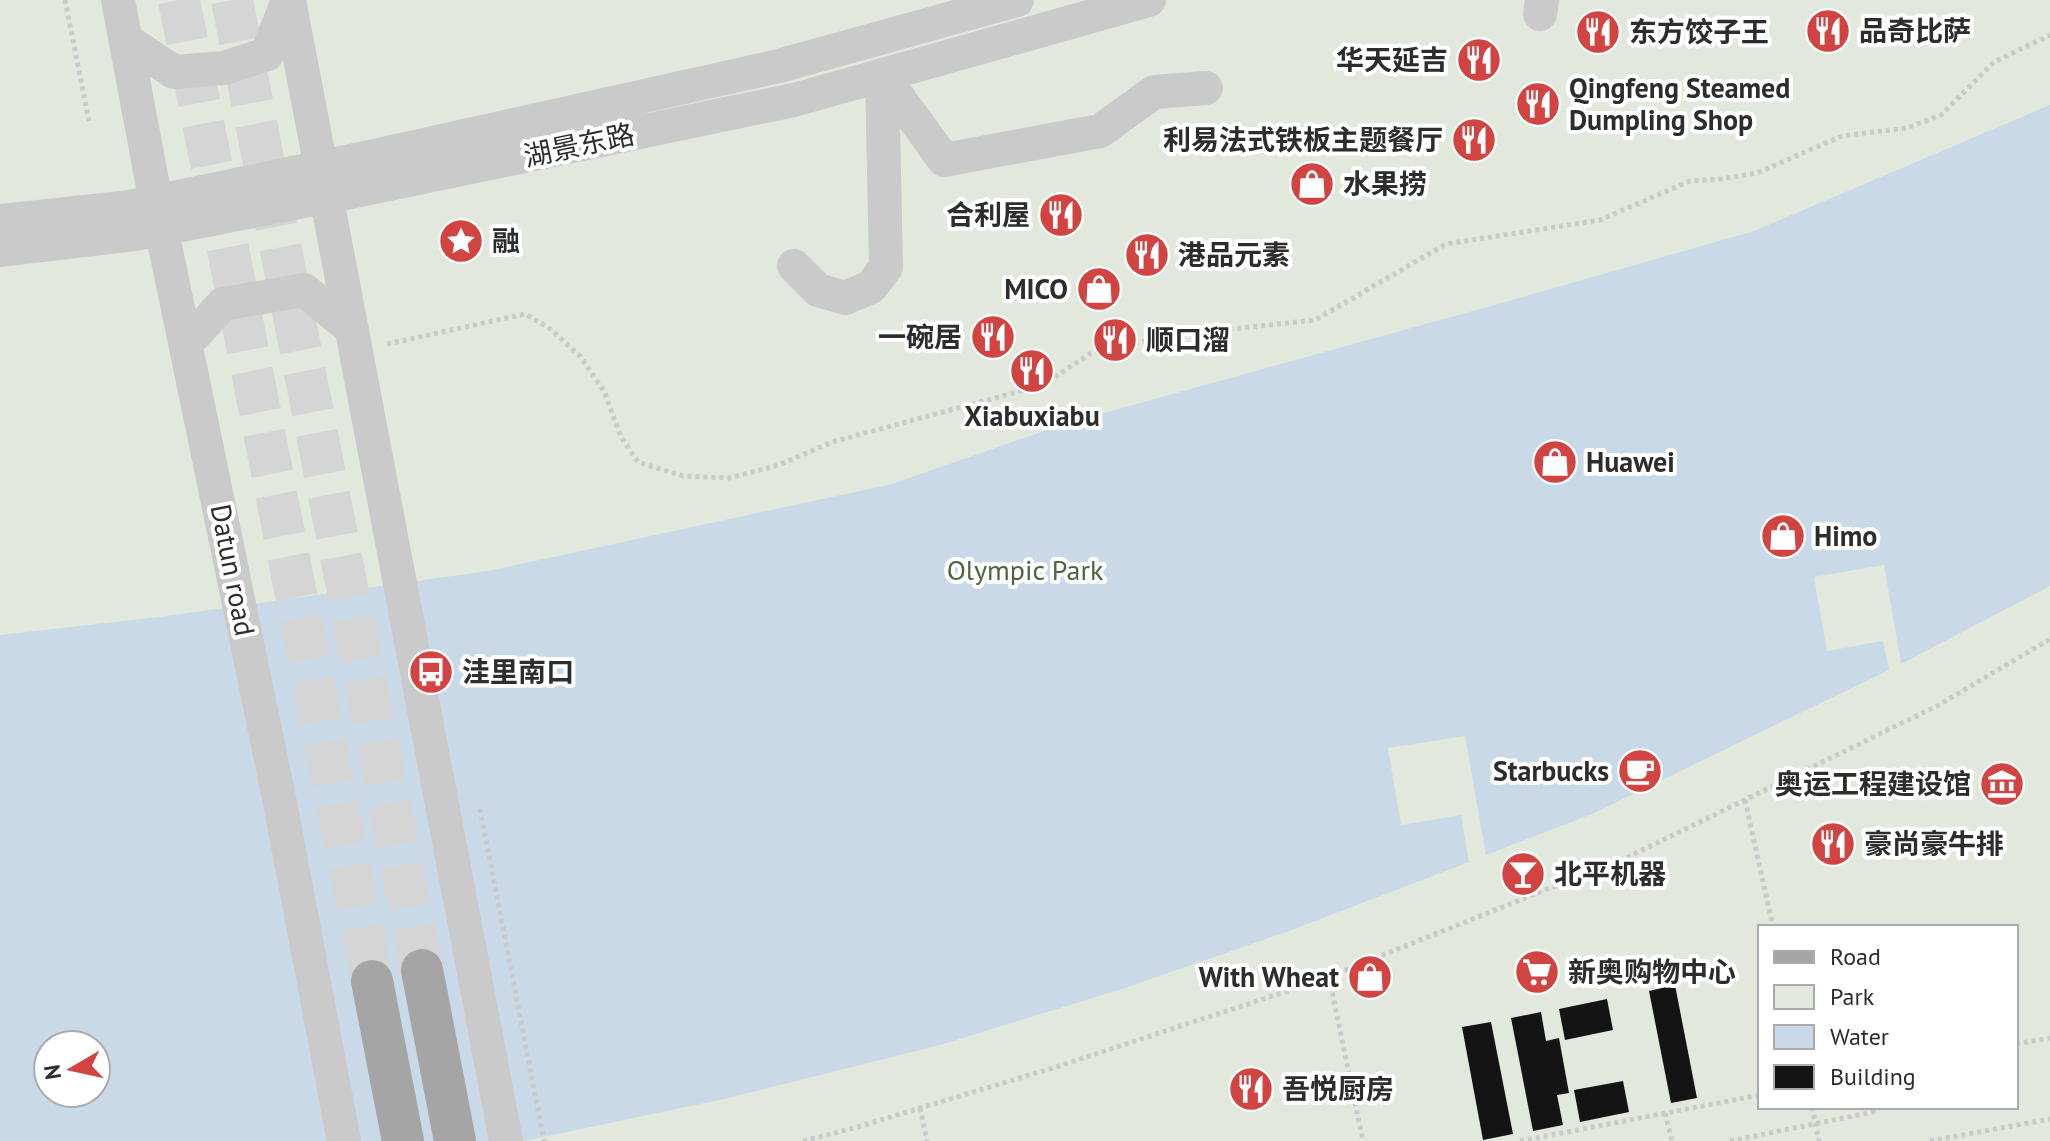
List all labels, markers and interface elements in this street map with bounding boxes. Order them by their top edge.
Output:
restaurant icon: 品奇比萨 [1804,7,1852,55]
restaurant icon: 东方饺子王 [1574,8,1622,56]
place label: 品奇比萨 [1859,12,1971,49]
place label: 东方饺子王 [1629,13,1769,50]
restaurant icon: 华天延吉 [1455,36,1503,84]
place label: 华天延吉 [1336,41,1448,78]
place label: Qingfeng Steamed Dumpling Shop [1569,69,1790,138]
restaurant icon: Qingfeng Steamed Dumpling Shop [1514,80,1562,128]
street label: 湖景东路 [520,115,638,174]
restaurant icon: 利易法式铁板主题餐厅 [1450,116,1498,164]
place label: 利易法式铁板主题餐厅 [1163,121,1443,158]
shop icon: 水果捞 [1288,160,1336,208]
place label: 水果捞 [1343,165,1427,202]
restaurant icon: 合利屋 [1037,191,1085,239]
place label: 合利屋 [946,196,1030,233]
place icon: 融 [437,217,485,265]
place label: 融 [492,222,520,259]
restaurant icon: 港品元素 [1123,231,1171,279]
place label: 港品元素 [1178,236,1290,273]
shop icon: MICO [1075,265,1123,313]
place label: MICO [1004,270,1068,307]
restaurant icon: 一碗居 [969,313,1017,361]
restaurant icon: 顺口溜 [1091,316,1139,364]
place label: 一碗居 [878,318,962,355]
place label: 顺口溜 [1146,321,1230,358]
restaurant icon: Xiabuxiabu [1008,347,1056,395]
place label: Xiabuxiabu [964,397,1100,434]
shop icon: Huawei [1531,438,1579,486]
place label: Huawei [1586,443,1675,480]
street label: Datun road [203,501,264,639]
shop icon: Himo [1759,512,1807,560]
place label: Himo [1814,517,1877,554]
park label: Olympic Park [947,551,1104,588]
bus stop icon: 洼里南口 [407,648,455,696]
place label: 洼里南口 [462,653,574,690]
cafe icon: Starbucks [1616,747,1664,795]
place label: Starbucks [1493,752,1609,789]
museum icon: 奥运工程建设馆 [1978,760,2026,808]
place label: 奥运工程建设馆 [1775,765,1971,802]
restaurant icon: 豪尚豪牛排 [1809,820,1857,868]
place label: 豪尚豪牛排 [1864,825,2004,862]
bar icon: 北平机器 [1499,850,1547,898]
place label: 北平机器 [1554,855,1666,892]
legend [1758,925,2018,1109]
text: Road [1830,941,1881,972]
supermarket icon: 新奥购物中心 [1513,948,1561,996]
shop icon: With Wheat [1346,953,1394,1001]
place label: 新奥购物中心 [1568,953,1736,990]
place label: With Wheat [1199,958,1339,995]
text: Park [1830,981,1875,1012]
text: Water [1830,1021,1889,1052]
north arrow [32,1029,112,1109]
text: Building [1830,1061,1916,1092]
text: N [37,1063,67,1081]
restaurant icon: 吾悦厨房 [1227,1065,1275,1113]
place label: 吾悦厨房 [1282,1070,1394,1107]

